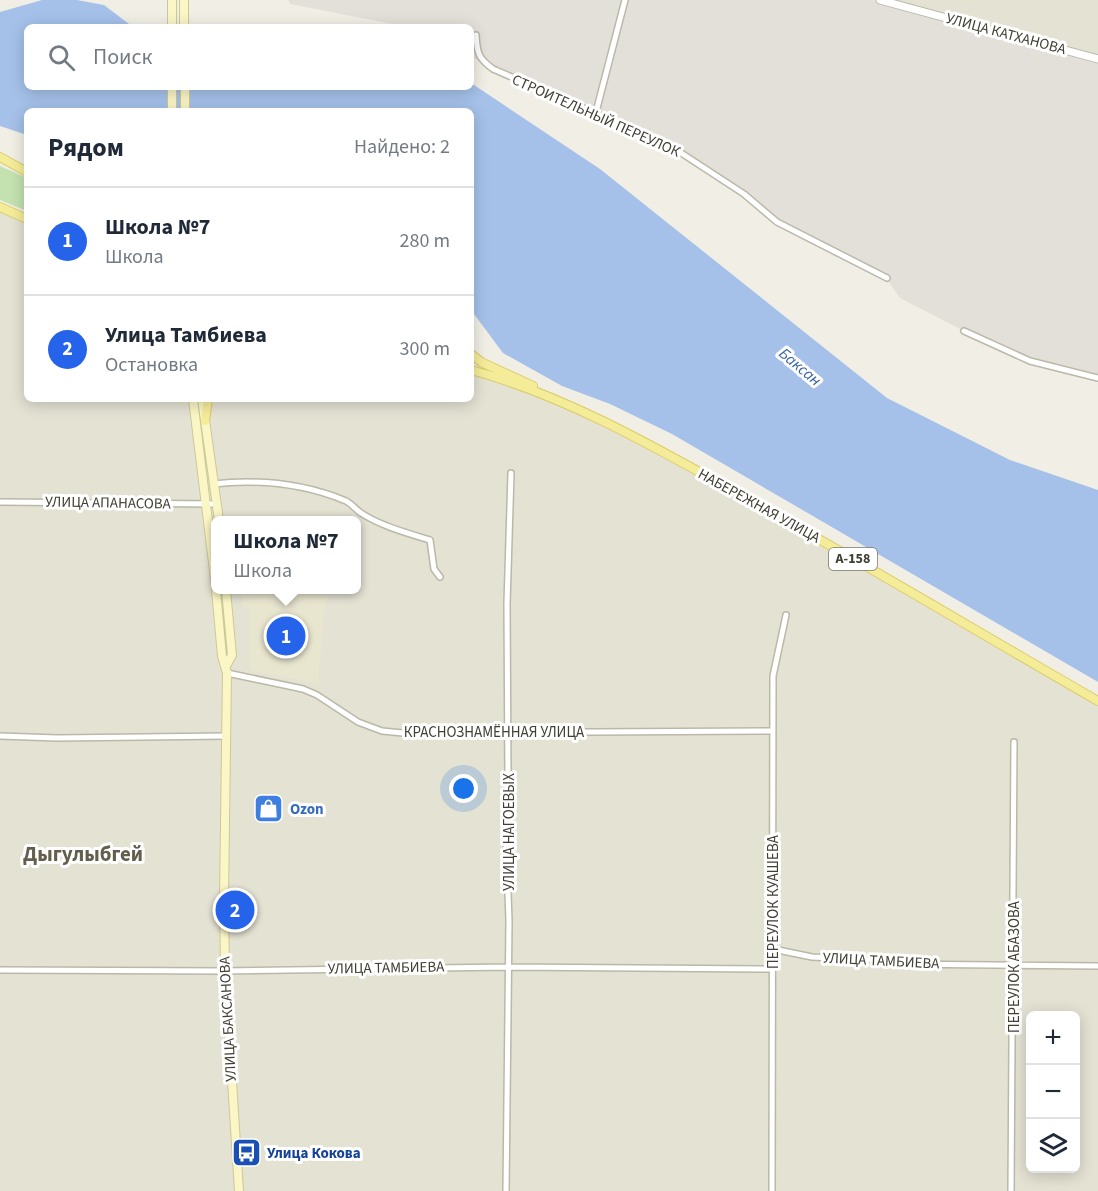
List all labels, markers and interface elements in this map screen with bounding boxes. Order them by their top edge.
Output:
street label: УЛИЦА КАТХАНОВА [944,8,1069,60]
search box [24,24,474,90]
icon: search [45,41,78,74]
text: Поиск [93,41,152,73]
street label: СТРОИТЕЛЬНЫЙ ПЕРЕУЛОК [509,69,684,163]
text: Рядом [48,129,124,166]
text: Найдено: 2 [354,133,450,161]
text: Школа №7 [105,211,210,243]
text: 1 [62,227,73,255]
text: 280 m [400,227,450,255]
text: Школа [105,243,164,271]
text: Улица Тамбиева [105,319,267,351]
text: 2 [62,335,73,363]
text: 300 m [400,335,450,363]
water label: Баксан [774,343,826,391]
text: Остановка [105,351,198,379]
street label: НАБЕРЕЖНАЯ УЛИЦА [694,464,825,549]
street label: УЛИЦА АПАНАСОВА [45,491,172,515]
popup [211,516,361,594]
text: Школа №7 [233,525,339,557]
road number: А-158 [829,548,877,570]
text: Школа [233,557,292,585]
pin: 1 [266,614,306,658]
street label: КРАСНОЗНАМЁННАЯ УЛИЦА [404,722,585,743]
street label: УЛИЦА НАГОЕВЫХ [499,773,520,891]
your location [449,774,478,803]
shop icon: Ozon [253,793,285,825]
place label: Ozon [290,799,324,820]
street label: ПЕРЕУЛОК КУАШЕВА [763,834,784,969]
district label: Дыгулыбгей [23,839,143,869]
pin: 2 [216,888,254,932]
street label: ПЕРЕУЛОК АБАЗОВА [1004,900,1025,1033]
street label: УЛИЦА ТАМБИЕВА [822,947,941,975]
street label: УЛИЦА БАКСАНОВА [214,955,242,1082]
street label: УЛИЦА ТАМБИЕВА [327,956,445,980]
map controls [1026,1011,1080,1173]
button: + [1026,1011,1080,1065]
button: − [1026,1065,1080,1119]
button: layers [1026,1119,1080,1173]
bus stop icon: Улица Кокова [230,1137,262,1169]
place label: Улица Кокова [267,1143,361,1164]

